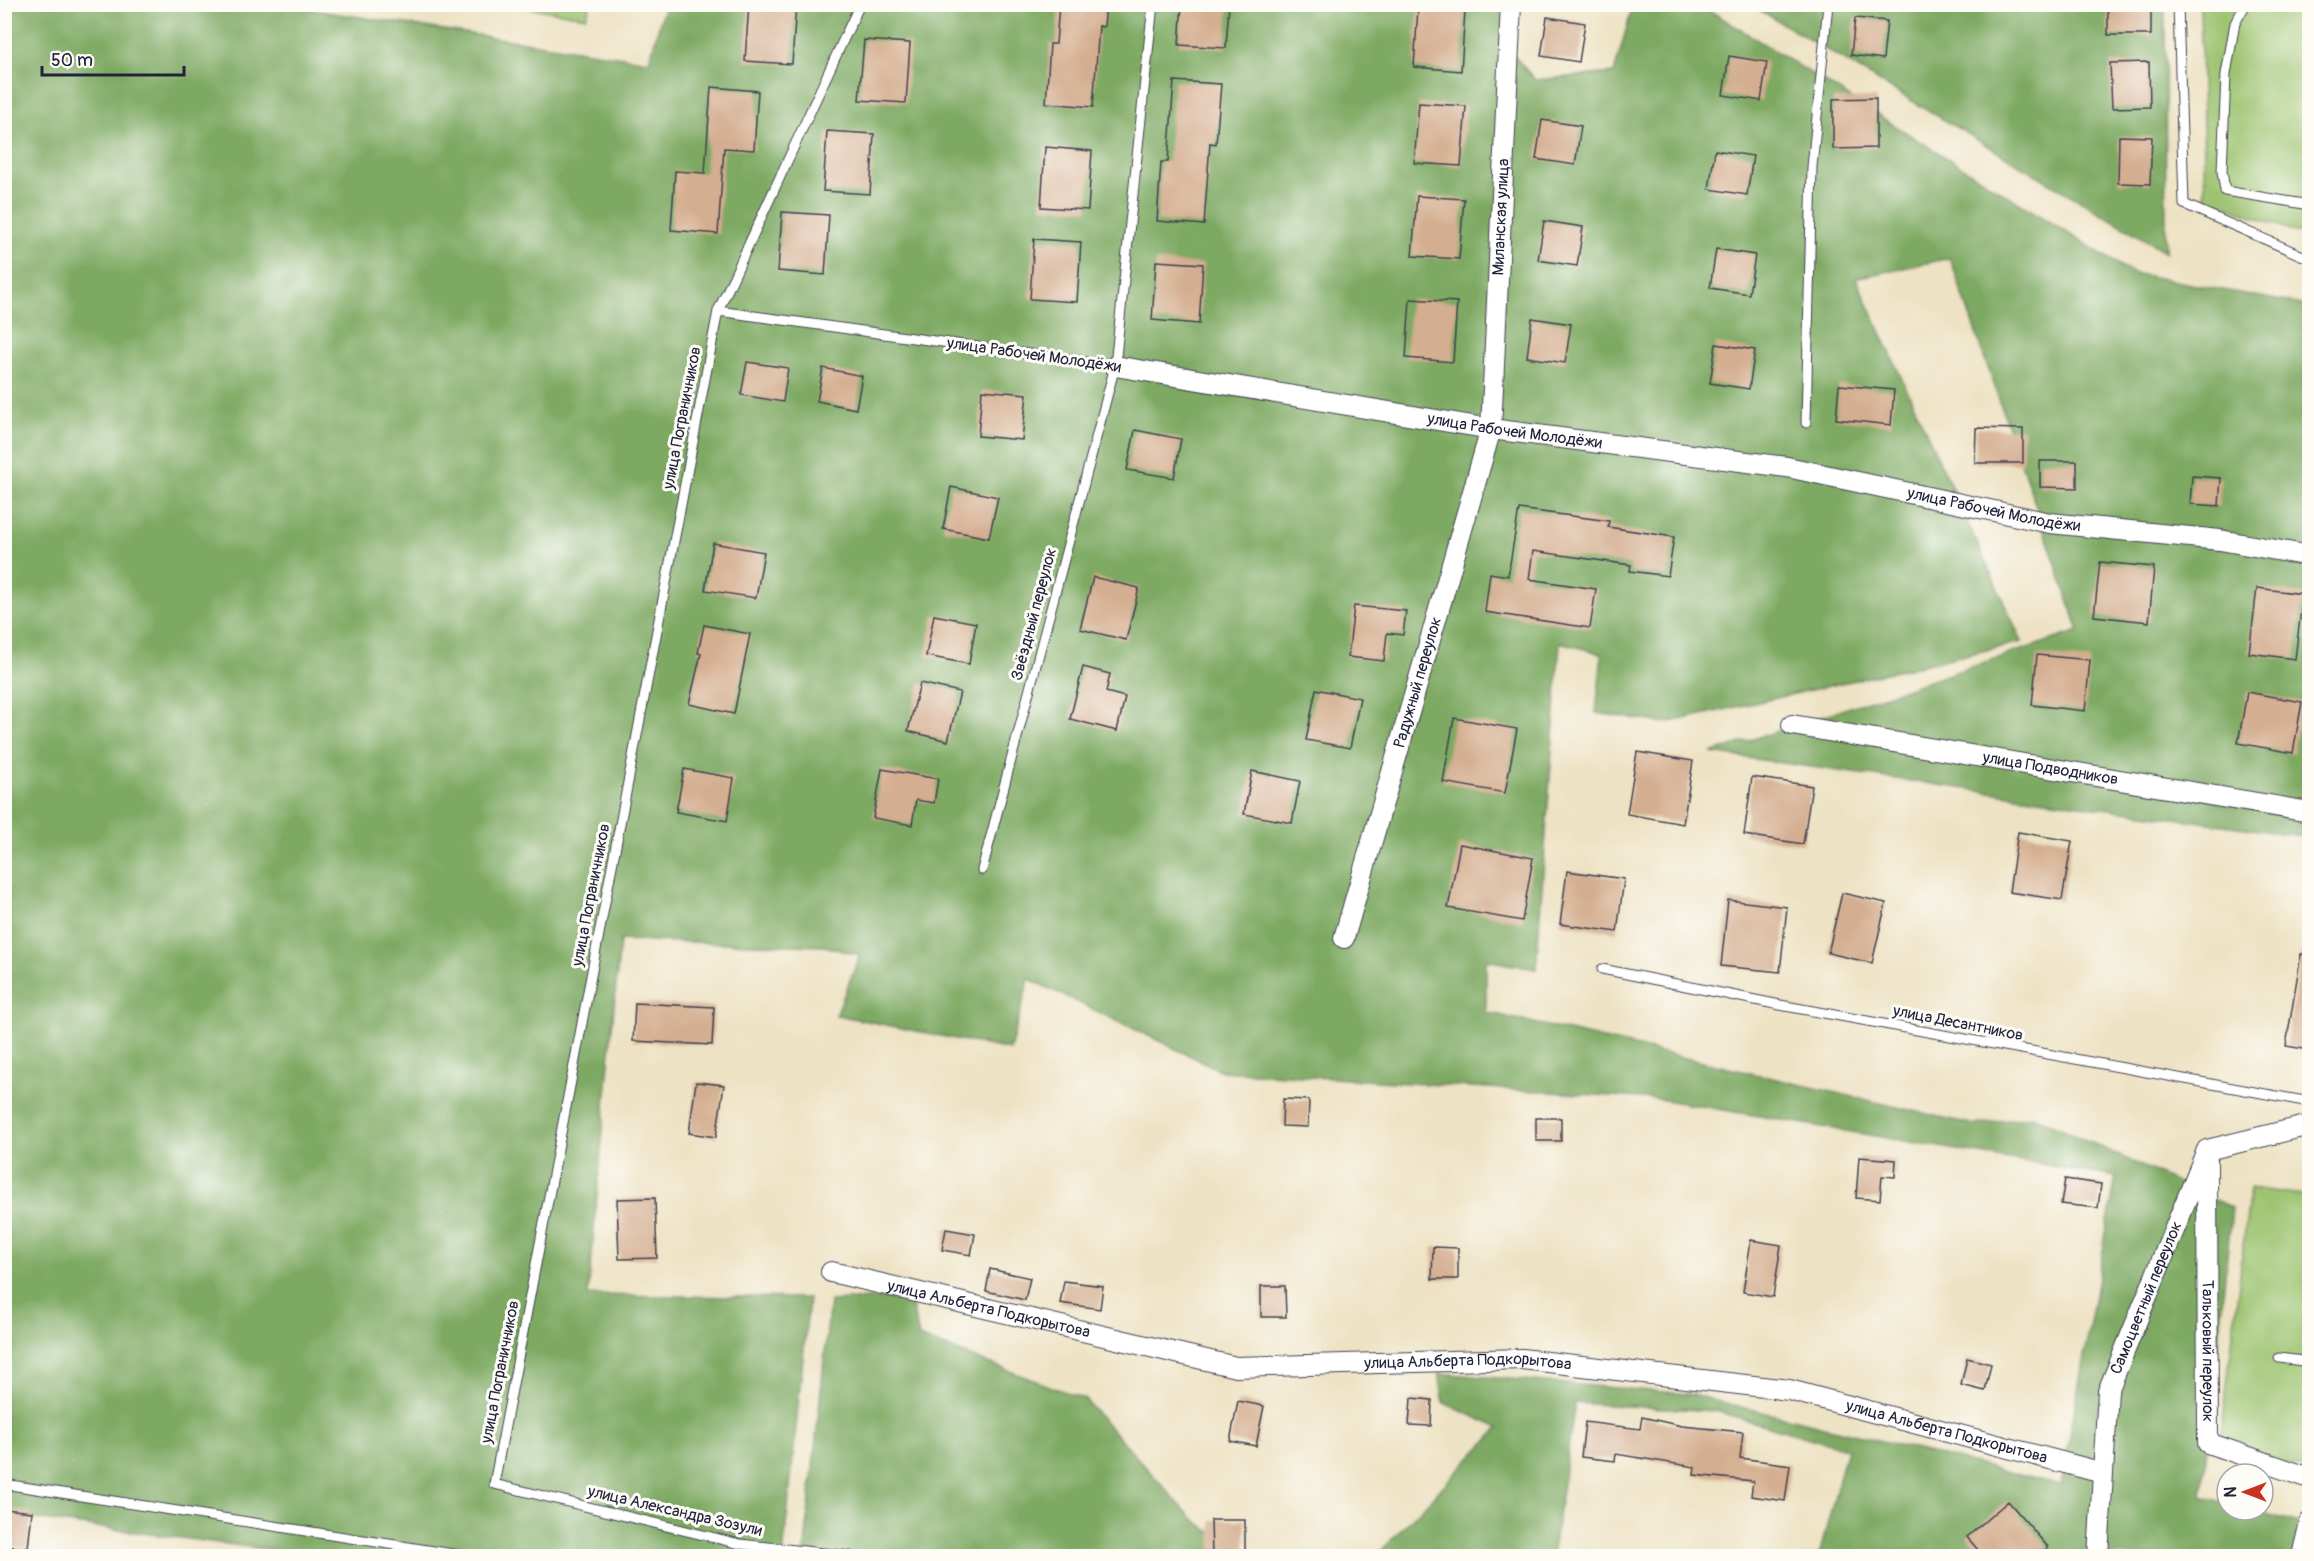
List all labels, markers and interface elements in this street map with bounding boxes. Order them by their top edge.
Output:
scale bar [42,39,184,77]
text: 50 m [51,49,93,72]
street label: Миланская улица [1488,158,1514,276]
street label: улица Рабочей Молодёжи [945,333,1122,377]
street label: улица Пограничников [658,345,706,492]
street label: улица Рабочей Молодёжи [1425,408,1603,453]
street label: улица Рабочей Молодёжи [1905,483,2081,536]
street label: Звёздный переулок [1007,546,1061,682]
street label: Радужный переулок [1389,615,1446,750]
street label: улица Подводников [1980,747,2120,790]
street label: улица Пограничников [567,822,615,969]
street label: улица Десантников [1890,1000,2025,1045]
street label: Самоцветный переулок [2106,1218,2187,1377]
street label: улица Альберта Подкорытова [884,1275,1092,1342]
street label: Тальковый переулок [2197,1280,2218,1422]
street label: улица Пограничников [476,1299,524,1446]
street label: улица Альберта Подкорытова [1363,1349,1573,1375]
street label: улица Альберта Подкорытова [1843,1395,2050,1468]
north arrow [2215,1462,2275,1522]
street label: улица Александра Зозули [585,1481,764,1541]
text: N [2221,1486,2241,1497]

